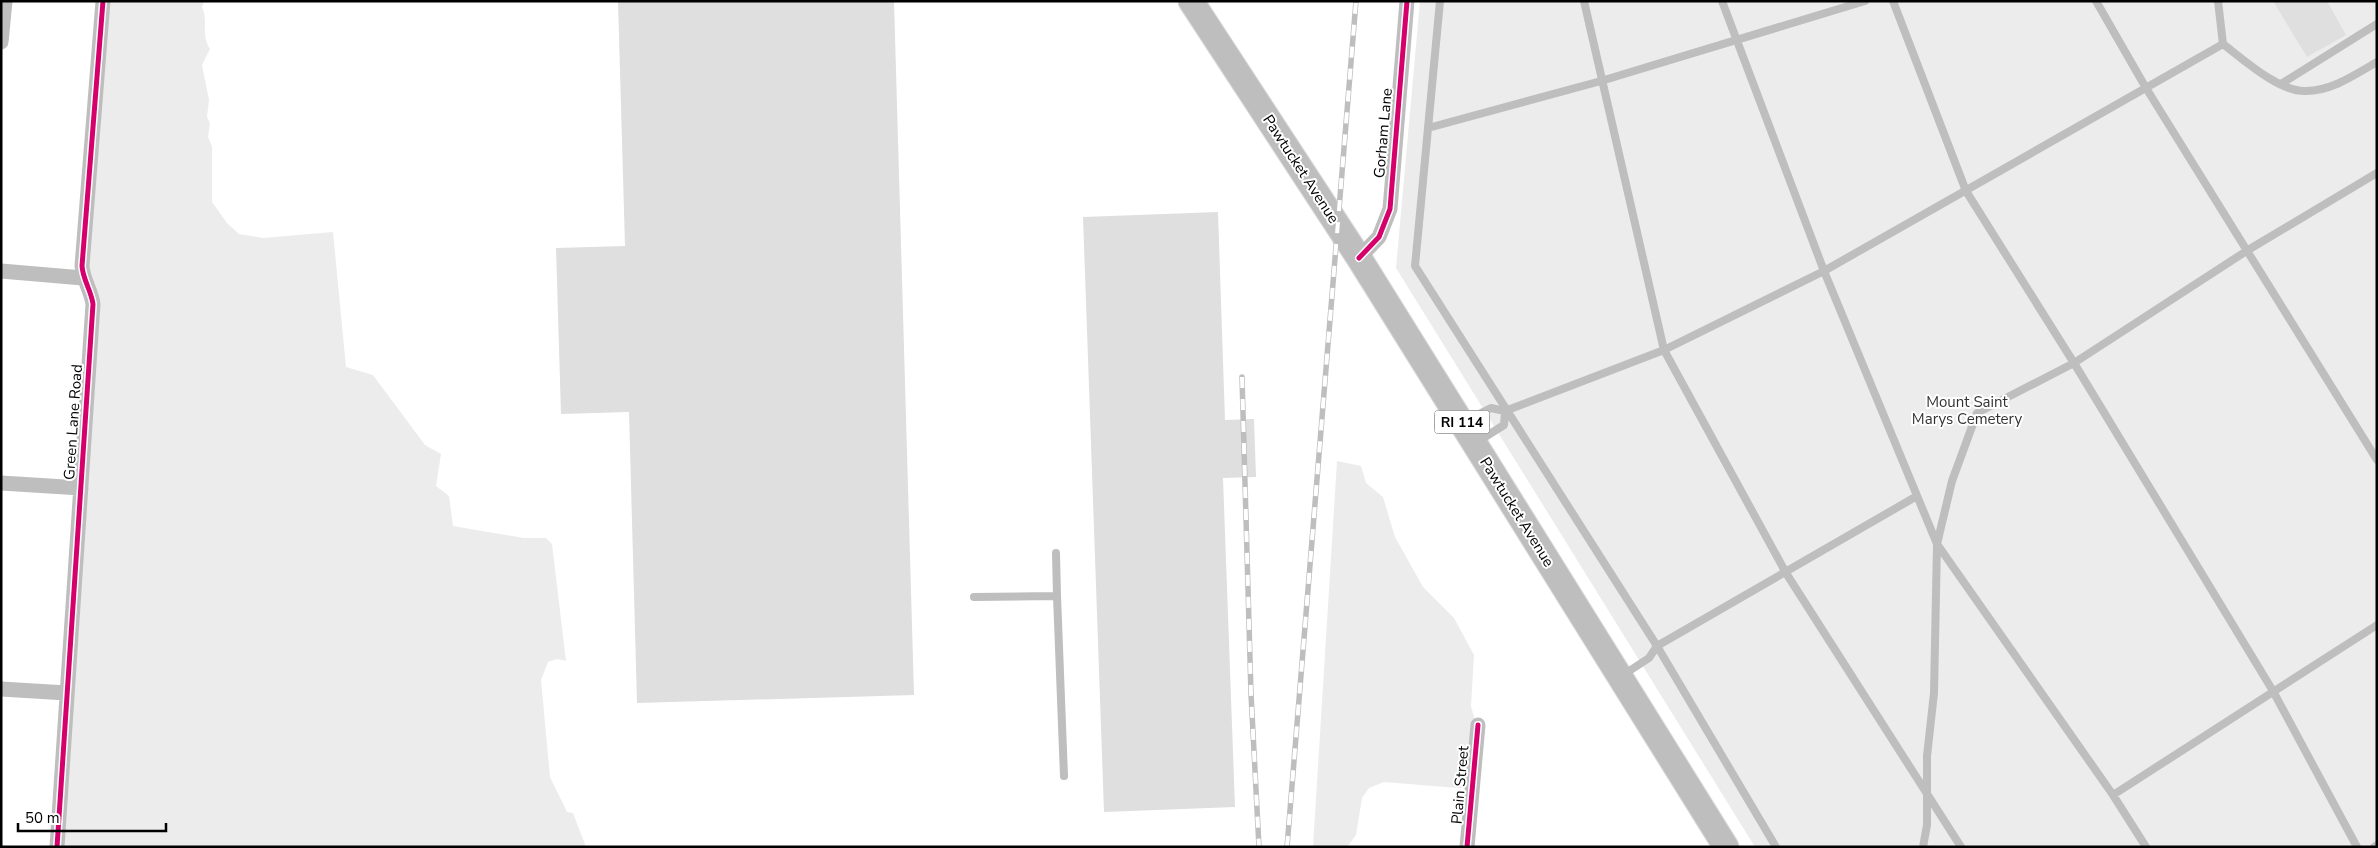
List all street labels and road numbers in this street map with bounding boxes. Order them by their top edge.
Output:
street label: Gorham Lane [1369,87,1397,179]
street label: Pawtucket Avenue [1258,111,1344,227]
street label: Green Lane Road [59,364,87,480]
road number: RI 114 [1434,411,1490,434]
street label: Pawtucket Avenue [1475,453,1559,571]
street label: Plain Street [1447,744,1473,825]

